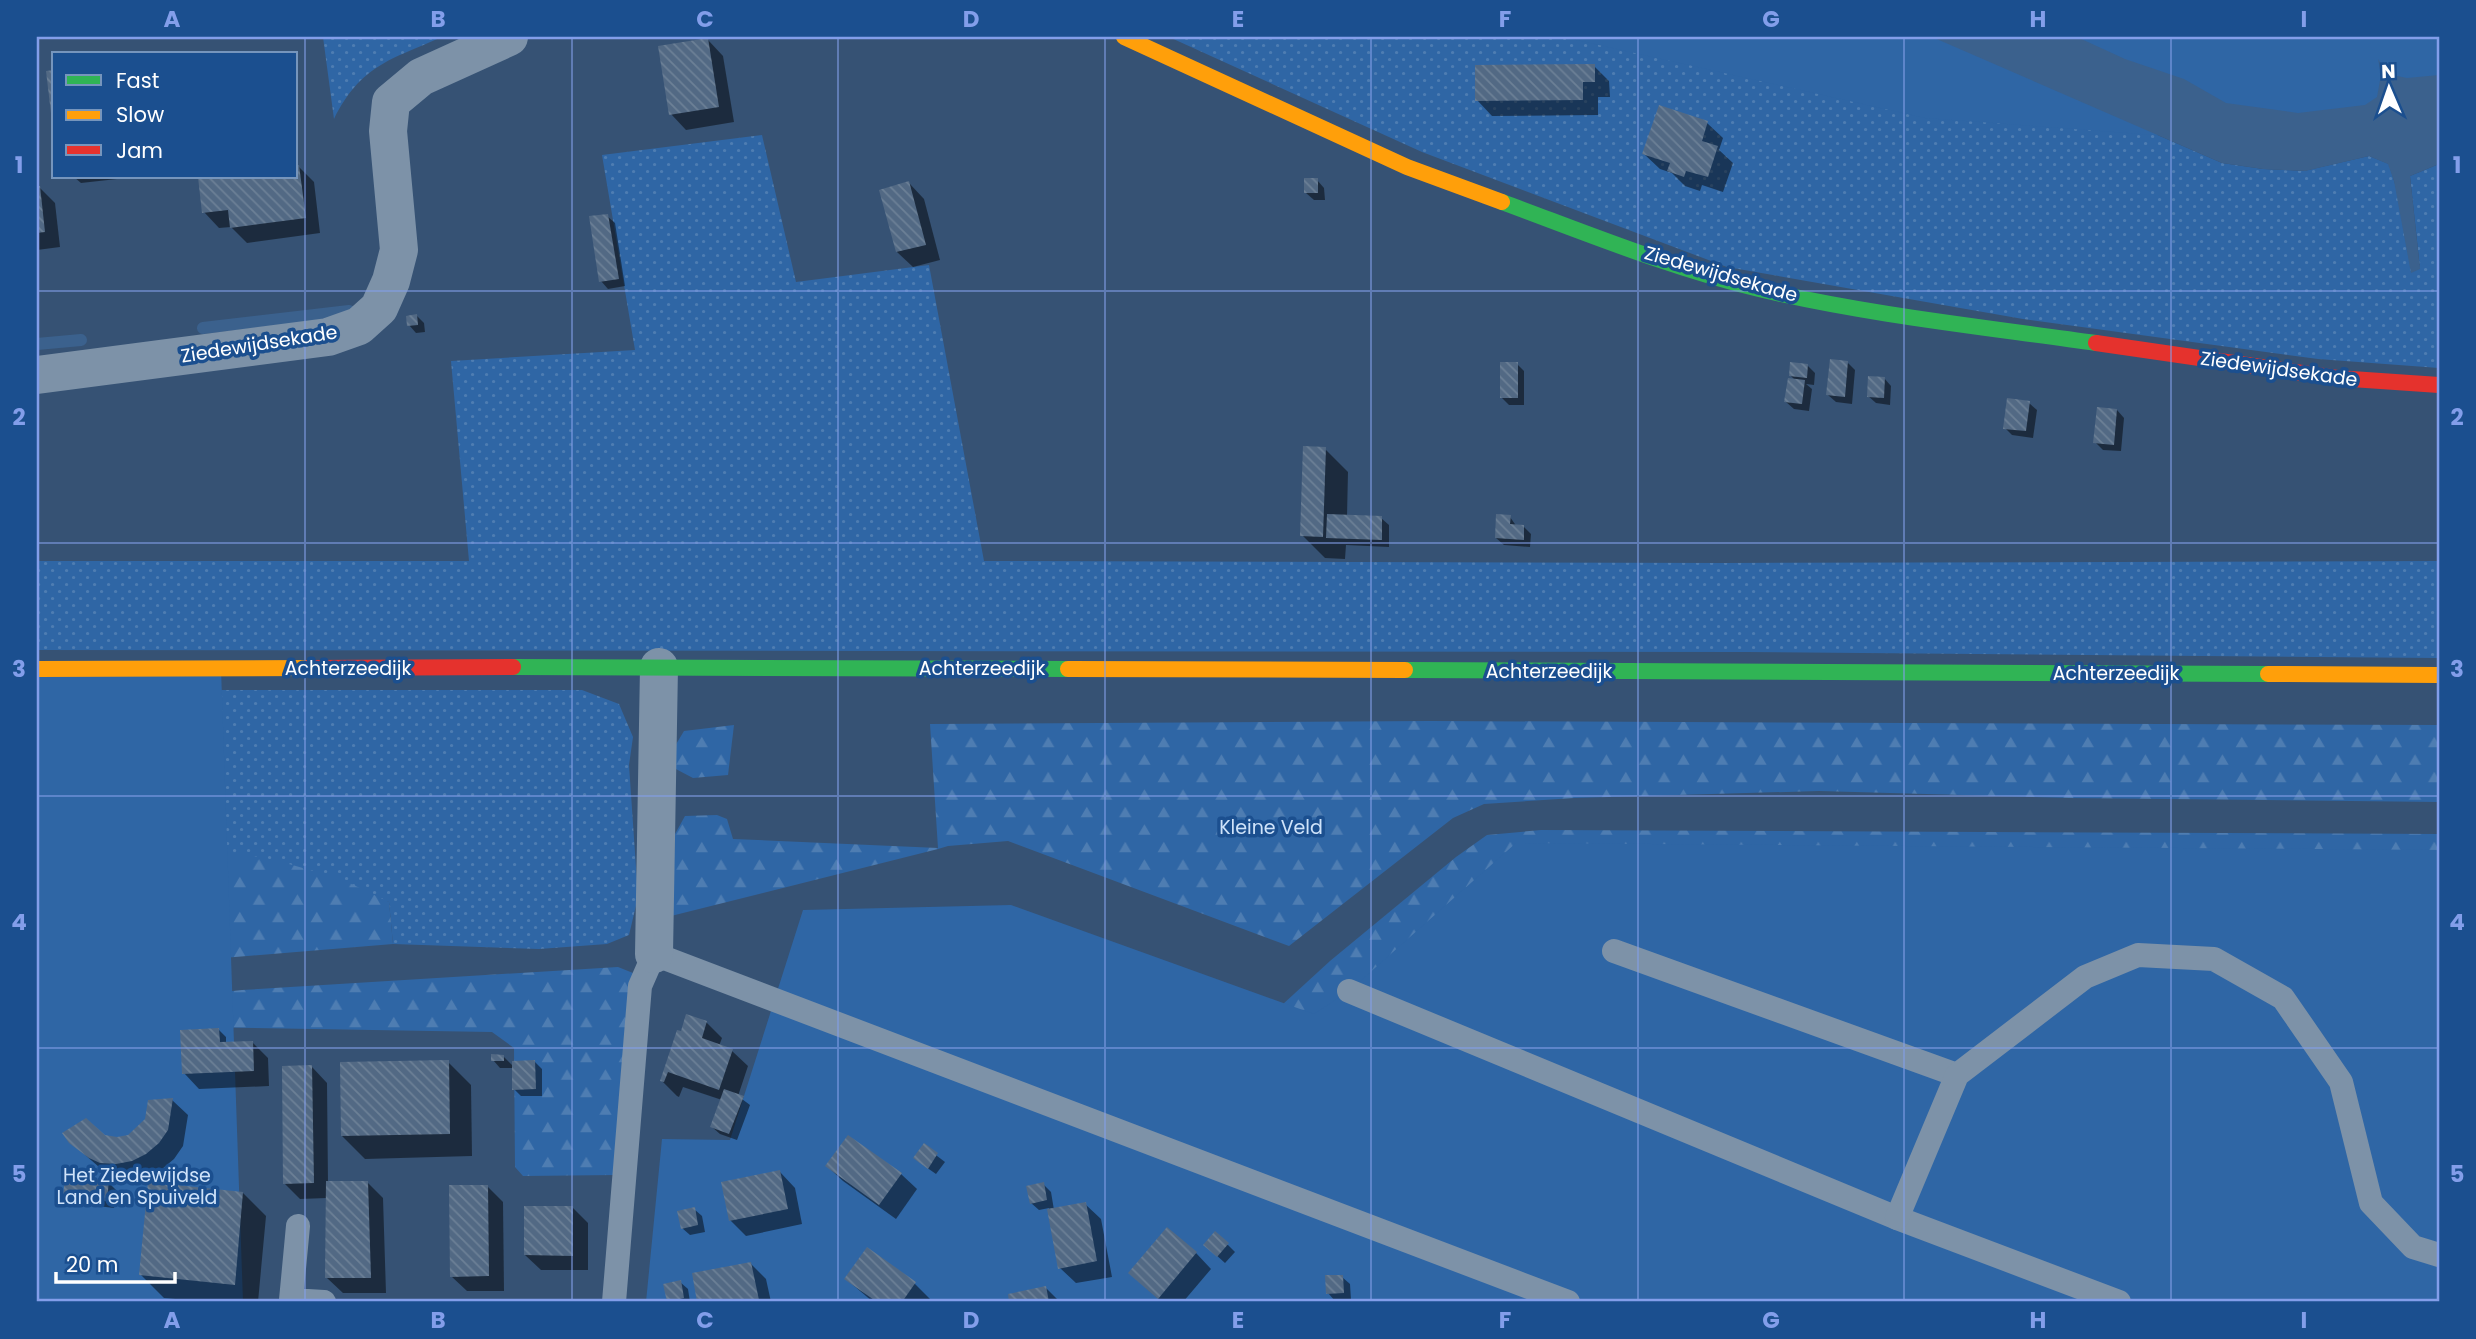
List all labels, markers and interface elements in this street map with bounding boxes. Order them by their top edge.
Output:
text: A [164,3,181,35]
text: B [430,3,446,35]
text: C [696,3,714,35]
text: D [963,3,979,35]
text: E [1232,3,1244,35]
text: F [1499,3,1511,35]
text: G [1762,3,1780,35]
text: H [2030,3,2046,35]
text: I [2301,3,2307,35]
legend [52,52,298,178]
north arrow [2354,52,2424,122]
text: N [2381,58,2396,85]
text: Fast [116,66,159,95]
text: Slow [116,100,164,129]
text: Jam [116,136,163,165]
text: 1 [15,149,23,181]
text: 1 [2453,149,2461,181]
street label: Ziedewijdsekade [1641,239,1801,309]
street label: Ziedewijdsekade [179,318,339,370]
street label: Ziedewijdsekade [2199,345,2359,393]
text: 2 [12,401,26,433]
text: 2 [2450,401,2464,433]
text: 3 [12,653,26,685]
text: 3 [2450,653,2464,685]
street label: Achterzeedijk [285,655,411,682]
street label: Achterzeedijk [919,655,1045,682]
street label: Achterzeedijk [1486,658,1612,685]
street label: Achterzeedijk [2053,660,2179,687]
park label: Kleine Veld [1219,814,1323,841]
text: 4 [11,906,27,938]
text: 4 [2449,906,2465,938]
text: 5 [12,1158,26,1190]
text: 5 [2450,1158,2464,1190]
park label: Het Ziedewijdse Land en Spuiveld [57,1162,217,1211]
scale bar [56,1241,175,1285]
text: 20 m [66,1250,119,1279]
text: A [164,1304,181,1336]
text: B [430,1304,446,1336]
text: C [696,1304,714,1336]
text: D [963,1304,979,1336]
text: E [1232,1304,1244,1336]
text: F [1499,1304,1511,1336]
text: G [1762,1304,1780,1336]
text: H [2030,1304,2046,1336]
text: I [2301,1304,2307,1336]

